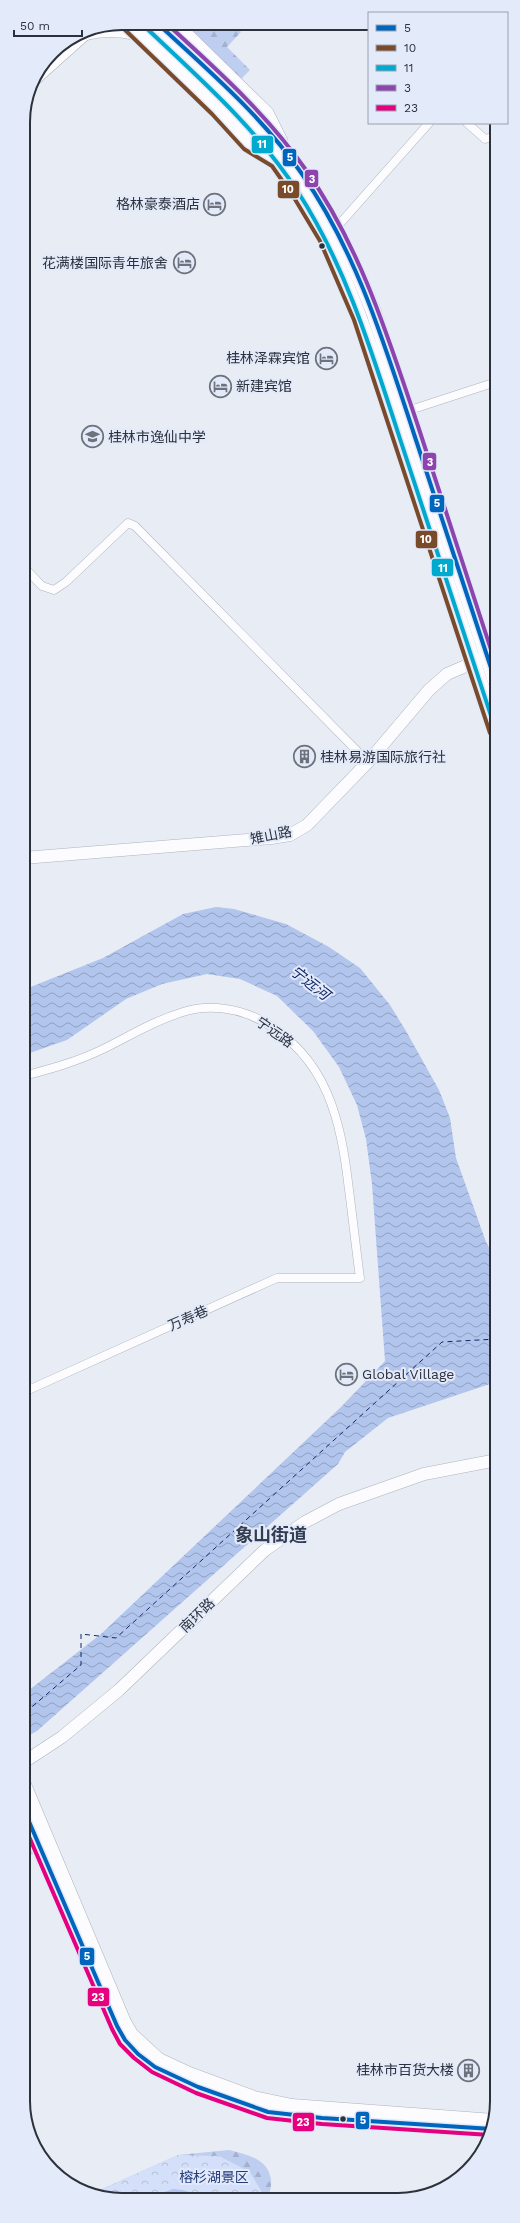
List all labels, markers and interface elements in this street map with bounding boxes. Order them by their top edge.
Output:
scale bar [14,12,82,38]
legend [368,12,508,124]
text: 50 m [20,19,50,33]
text: 5 [404,21,411,35]
text: 10 [404,41,416,55]
text: 11 [404,61,413,75]
text: 3 [404,81,411,95]
text: 23 [404,101,418,115]
line badge: 11 [251,135,274,154]
text: 11 [257,138,267,151]
line badge: 5 [282,148,297,167]
text: 5 [287,151,293,164]
line badge: 3 [304,169,319,188]
text: 3 [309,173,316,186]
line badge: 10 [277,180,300,199]
text: 10 [282,183,294,196]
hotel icon: 格林豪泰酒店 [202,191,228,217]
place label: 格林豪泰酒店 [116,196,200,212]
unlabelled marker [317,241,327,251]
hotel icon: 花满楼国际青年旅舍 [171,250,197,276]
place label: 花满楼国际青年旅舍 [42,255,168,271]
hotel icon: 桂林泽霖宾馆 [313,345,339,371]
place label: 桂林泽霖宾馆 [226,350,310,366]
hotel icon: 新建宾馆 [207,373,233,399]
place label: 新建宾馆 [236,378,292,394]
school or university icon: 桂林市逸仙中学 [79,424,105,450]
place label: 桂林市逸仙中学 [108,429,206,445]
line badge: 3 [422,452,437,471]
text: 3 [427,456,434,469]
line badge: 5 [429,494,445,513]
text: 5 [434,497,440,510]
line badge: 10 [415,530,438,549]
text: 10 [420,533,432,546]
line badge: 11 [431,558,454,577]
text: 11 [438,562,448,575]
building icon: 桂林易游国际旅行社 [291,744,317,770]
place label: 桂林易游国际旅行社 [320,749,446,765]
street label: 雉山路 [249,823,293,847]
water label: 宁远河 [287,962,336,1006]
street label: 宁远路 [253,1013,297,1051]
street label: 万寿巷 [166,1302,210,1334]
hotel icon: Global Village [334,1361,360,1387]
place label: Global Village [362,1366,454,1382]
district label: 象山街道 [235,1524,307,1545]
street label: 南环路 [176,1595,218,1635]
line badge: 5 [79,1947,95,1966]
text: 5 [84,1950,90,1963]
line badge: 23 [87,1987,110,2007]
text: 23 [91,1991,105,2004]
building icon: 桂林市百货大楼 [456,2057,482,2083]
place label: 桂林市百货大楼 [356,2062,454,2078]
line badge: 5 [355,2111,370,2130]
line badge: 23 [292,2112,315,2132]
unlabelled marker [338,2114,348,2124]
text: 5 [360,2114,366,2127]
text: 23 [296,2116,310,2129]
park label: 榕杉湖景区 [179,2169,249,2185]

